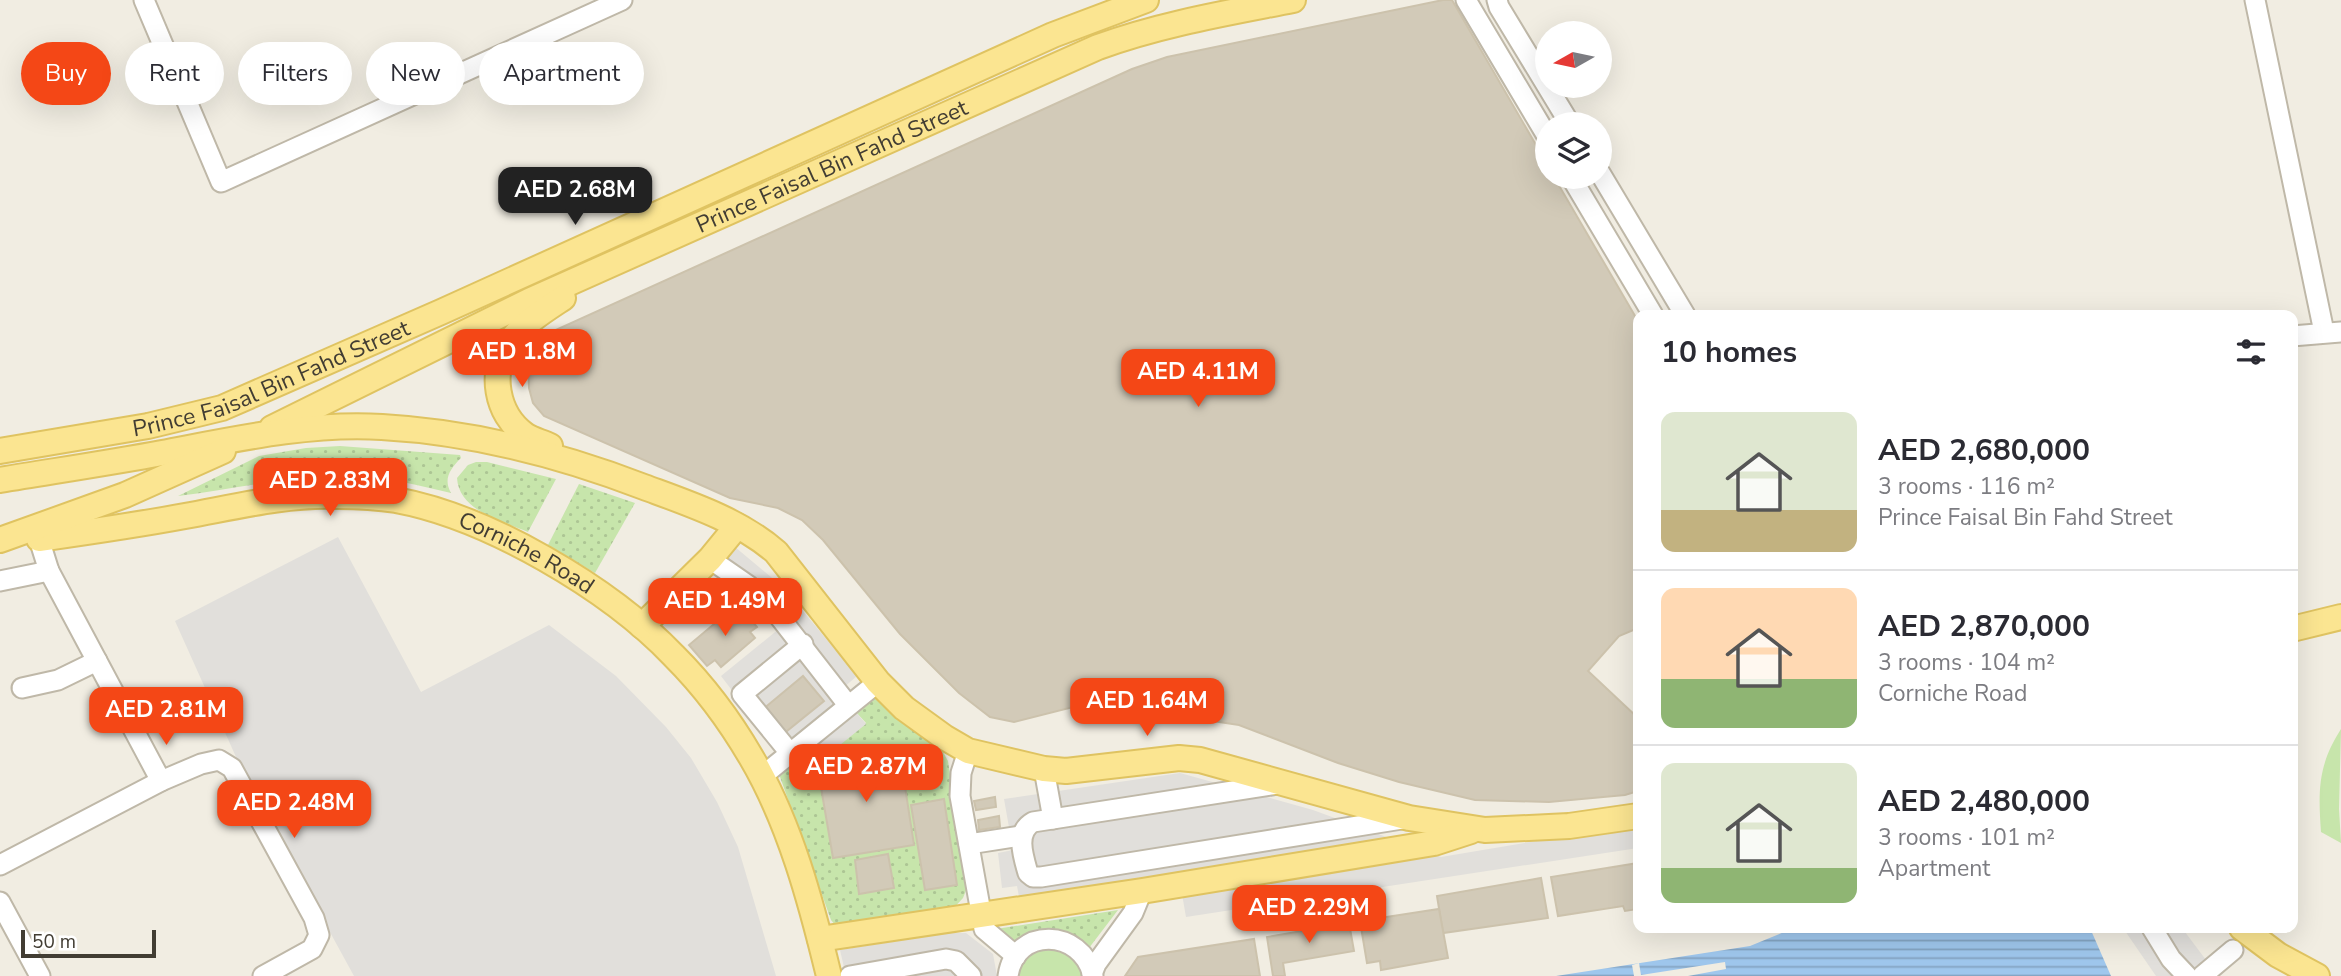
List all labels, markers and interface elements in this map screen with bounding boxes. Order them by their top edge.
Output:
north arrow [1535,21,1612,98]
map controls [1535,21,1612,189]
chip: Buy [21,42,111,105]
chip: Rent [125,42,224,105]
chip: Filters [238,42,352,105]
chip: New [366,42,465,105]
chip: Apartment [479,42,644,105]
street label: Prince Faisal Bin Fahd Street [691,91,973,240]
button: layers [1535,112,1612,189]
pin: AED 2.68M [495,168,655,227]
text: AED 2.68M [514,174,636,205]
street label: Prince Faisal Bin Fahd Street [130,312,415,444]
pin: AED 1.8M [450,330,594,389]
text: 10 homes [1661,332,1797,373]
icon: filters [2232,333,2270,371]
text: AED 1.8M [468,336,576,367]
pin: AED 4.11M [1118,350,1278,409]
text: AED 4.11M [1137,356,1259,387]
text: AED 2,680,000 [1878,430,2090,471]
icon: home [1717,440,1801,524]
pin: AED 2.83M [250,458,410,518]
text: AED 2.83M [269,465,391,496]
text: 3 rooms · 116 m² [1878,471,2055,502]
text: Prince Faisal Bin Fahd Street [1878,502,2173,533]
street label: Corniche Road [454,504,601,601]
pin: AED 1.49M [645,578,805,638]
text: AED 1.49M [664,585,786,616]
text: AED 2,870,000 [1878,606,2090,647]
icon: home [1717,616,1801,700]
text: 3 rooms · 104 m² [1878,647,2055,678]
pin: AED 1.64M [1067,678,1227,738]
text: Corniche Road [1878,678,2027,709]
text: AED 1.64M [1086,685,1208,716]
pin: AED 2.81M [86,688,246,747]
text: AED 2.81M [105,694,227,725]
pin: AED 2.87M [786,744,946,804]
text: AED 2.87M [805,751,927,782]
pin: AED 2.48M [214,780,374,840]
text: AED 2,480,000 [1878,781,2090,822]
text: AED 2.48M [233,787,355,818]
icon: home [1717,791,1801,875]
text: 3 rooms · 101 m² [1878,822,2055,853]
text: Apartment [1878,853,1990,884]
pin: AED 2.29M [1229,886,1389,945]
text: AED 2.29M [1248,892,1370,923]
scale bar [21,927,156,959]
text: 50 m [32,929,76,955]

